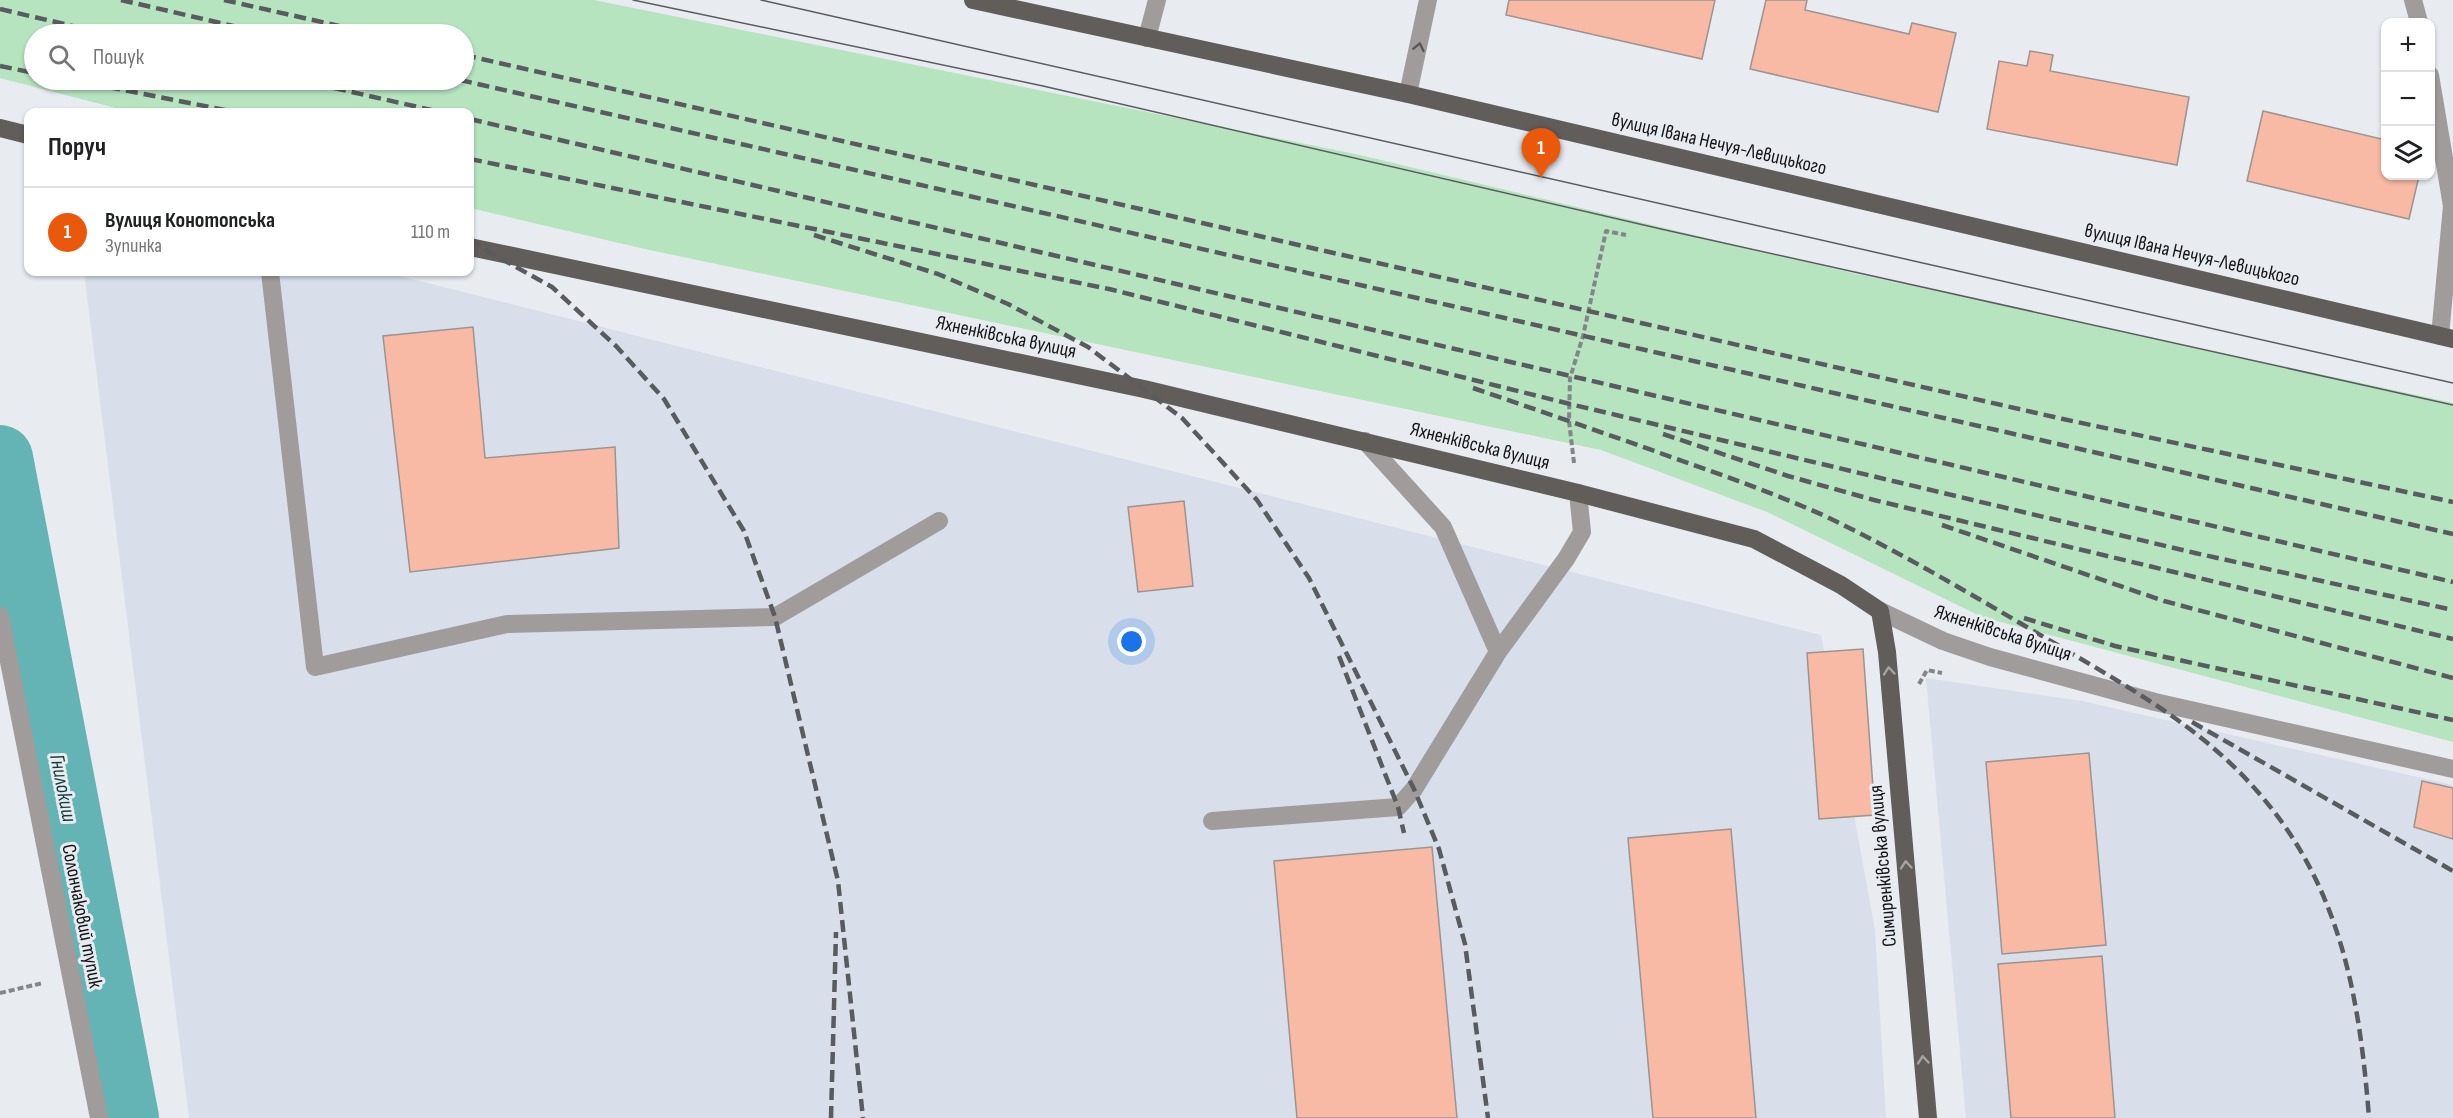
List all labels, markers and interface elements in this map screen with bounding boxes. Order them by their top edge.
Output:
map controls [2381,18,2435,180]
button: + [2381,18,2435,72]
search box [24,24,474,90]
icon: search [45,41,78,74]
one-way arrow [1412,42,1425,52]
text: Пошук [93,44,144,71]
button: − [2381,72,2435,126]
street label: вулиця Івана Нечуя-Левицького [1609,108,1829,180]
button: layers [2381,126,2435,180]
pin: 1 [1522,128,1560,178]
text: Поруч [48,132,106,163]
text: Вулиця Конотопська [105,207,275,234]
street label: вулиця Івана Нечуя-Левицького [2082,219,2302,291]
text: 1 [64,220,71,244]
text: 110 m [411,220,450,244]
text: Зупинка [105,234,162,258]
street label: Яхненківська вулиця [934,310,1078,364]
street label: Яхненківська вулиця [1408,417,1552,475]
street label: Яхненківська вулиця [1931,600,2075,666]
your location [1117,627,1146,656]
one-way arrow [1883,667,1896,676]
water label: Гнилокиш [44,752,82,824]
street label: Симиренківська вулиця [1864,784,1902,948]
street label: Солончаковий тупик [56,842,108,990]
one-way arrow [1900,861,1913,870]
one-way arrow [1917,1055,1930,1064]

